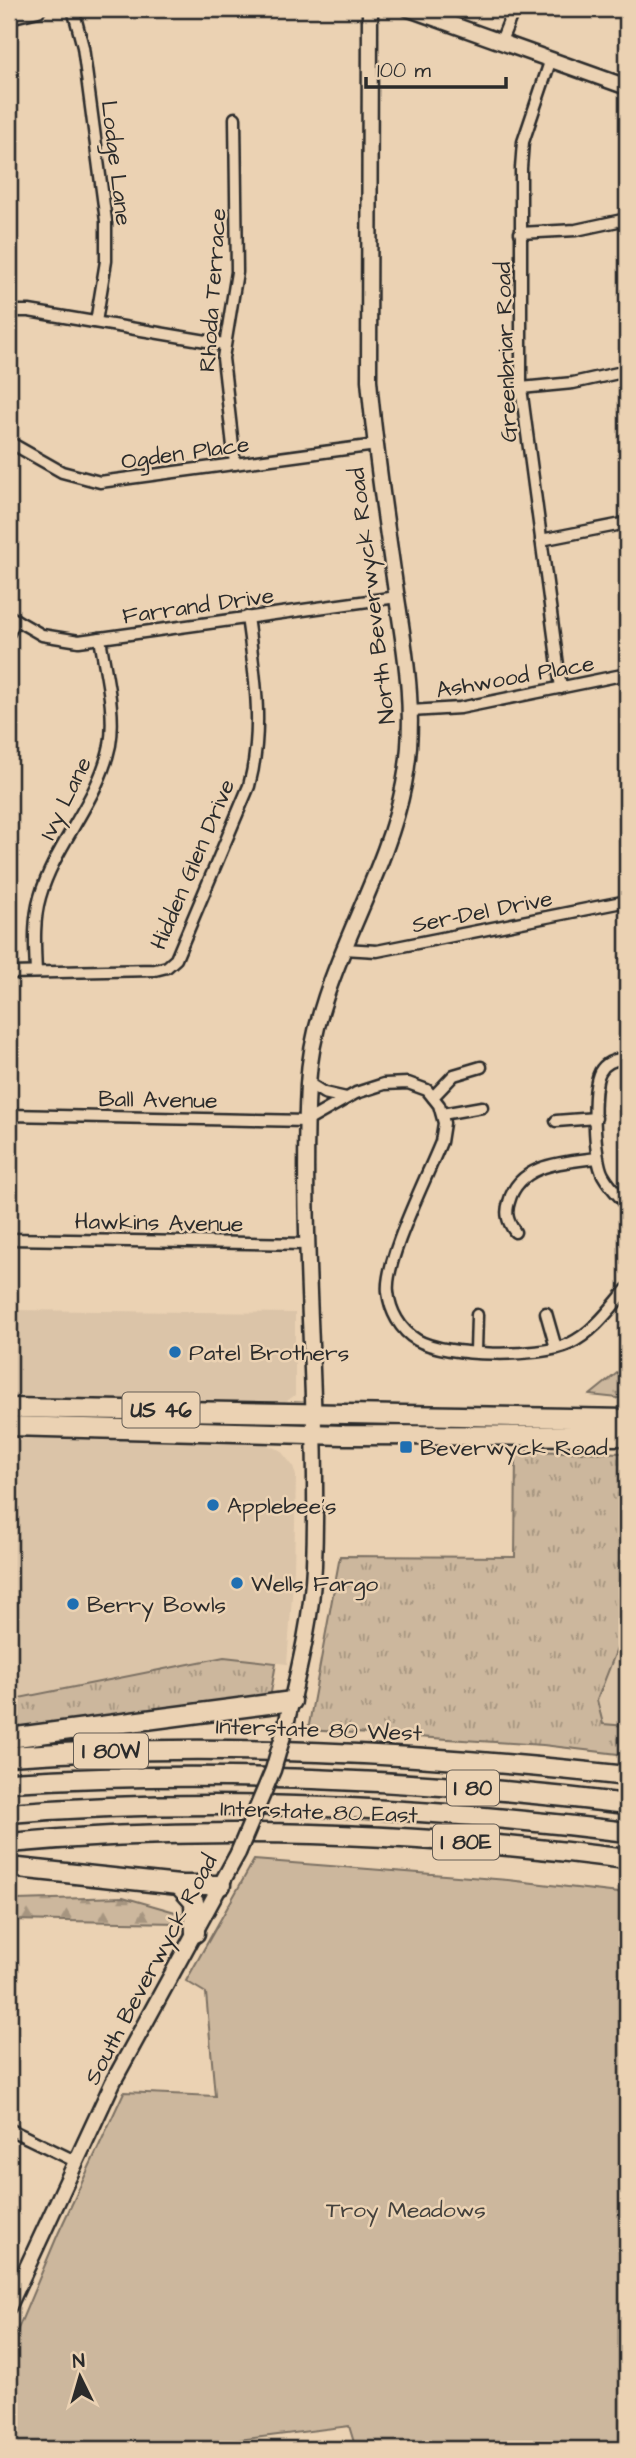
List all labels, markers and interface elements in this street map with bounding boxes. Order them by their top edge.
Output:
scale bar [366,46,506,90]
text: 100 m [377,56,432,85]
street label: Lodge Lane [91,99,140,228]
street label: Rhoda Terrace [191,207,235,373]
street label: Greenbriar Road [487,261,525,443]
street label: Ogden Place [119,428,251,479]
street label: North Beverwyck Road [340,466,405,726]
street label: Farrand Drive [120,580,276,632]
street label: Ashwood Place [434,647,597,707]
street label: Ivy Lane [32,752,101,846]
street label: Hidden Glen Drive [143,774,243,955]
street label: Ser-Del Drive [409,883,555,941]
street label: Ball Avenue [98,1083,218,1117]
street label: Hawkins Avenue [74,1206,244,1240]
place label: Patel Brothers [189,1337,349,1369]
marker: Patel Brothers [167,1344,183,1360]
road number: US 46 [122,1392,200,1428]
place label: Beverwyck Road [420,1432,608,1465]
marker: Beverwyck Road [398,1439,414,1455]
place label: Applebee's [227,1490,336,1522]
marker: Applebee's [205,1497,221,1513]
place label: Wells Fargo [251,1568,378,1601]
marker: Wells Fargo [229,1575,245,1591]
place label: Berry Bowls [87,1589,226,1622]
marker: Berry Bowls [65,1596,81,1612]
street label: Interstate 80 West [215,1710,423,1750]
road number: I 80W [74,1734,148,1768]
road number: I 80 [447,1770,499,1806]
street label: Interstate 80 East [220,1793,419,1831]
road number: I 80E [433,1825,499,1860]
street label: South Beverwyck Road [76,1848,226,2091]
park label: Troy Meadows [326,2194,486,2227]
north arrow [46,2342,116,2412]
text: N [72,2348,86,2376]

